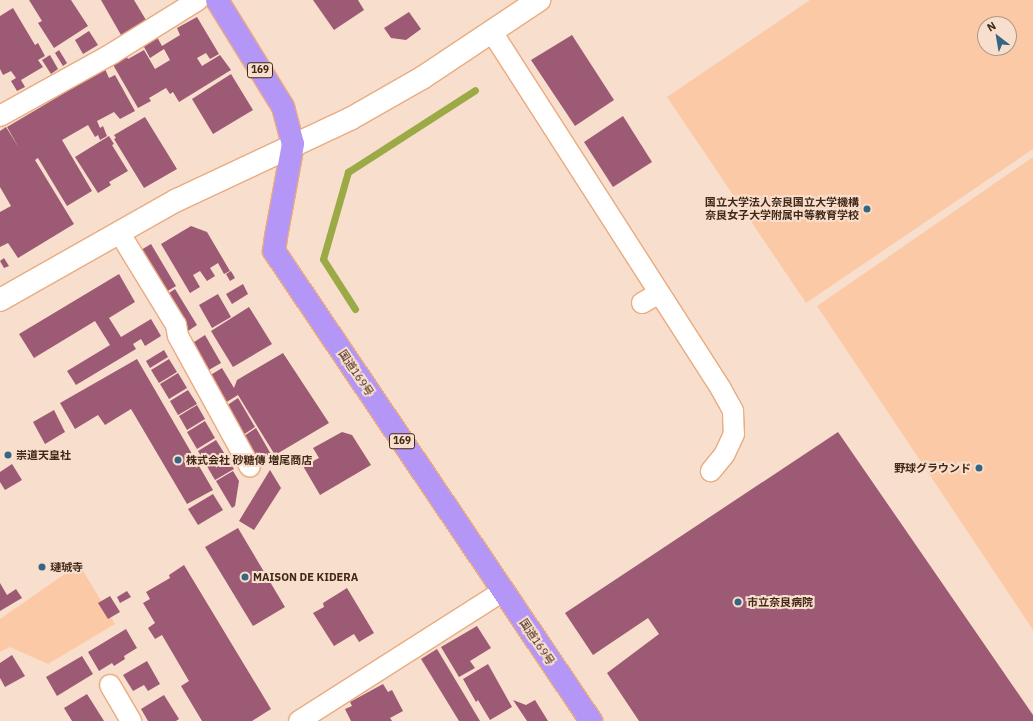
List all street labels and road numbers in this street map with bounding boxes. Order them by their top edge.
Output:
road number: 169 [247,62,273,78]
street label: 国道169号 [336,347,376,399]
road number: 169 [389,433,415,449]
street label: 国道169号 [517,616,557,668]

